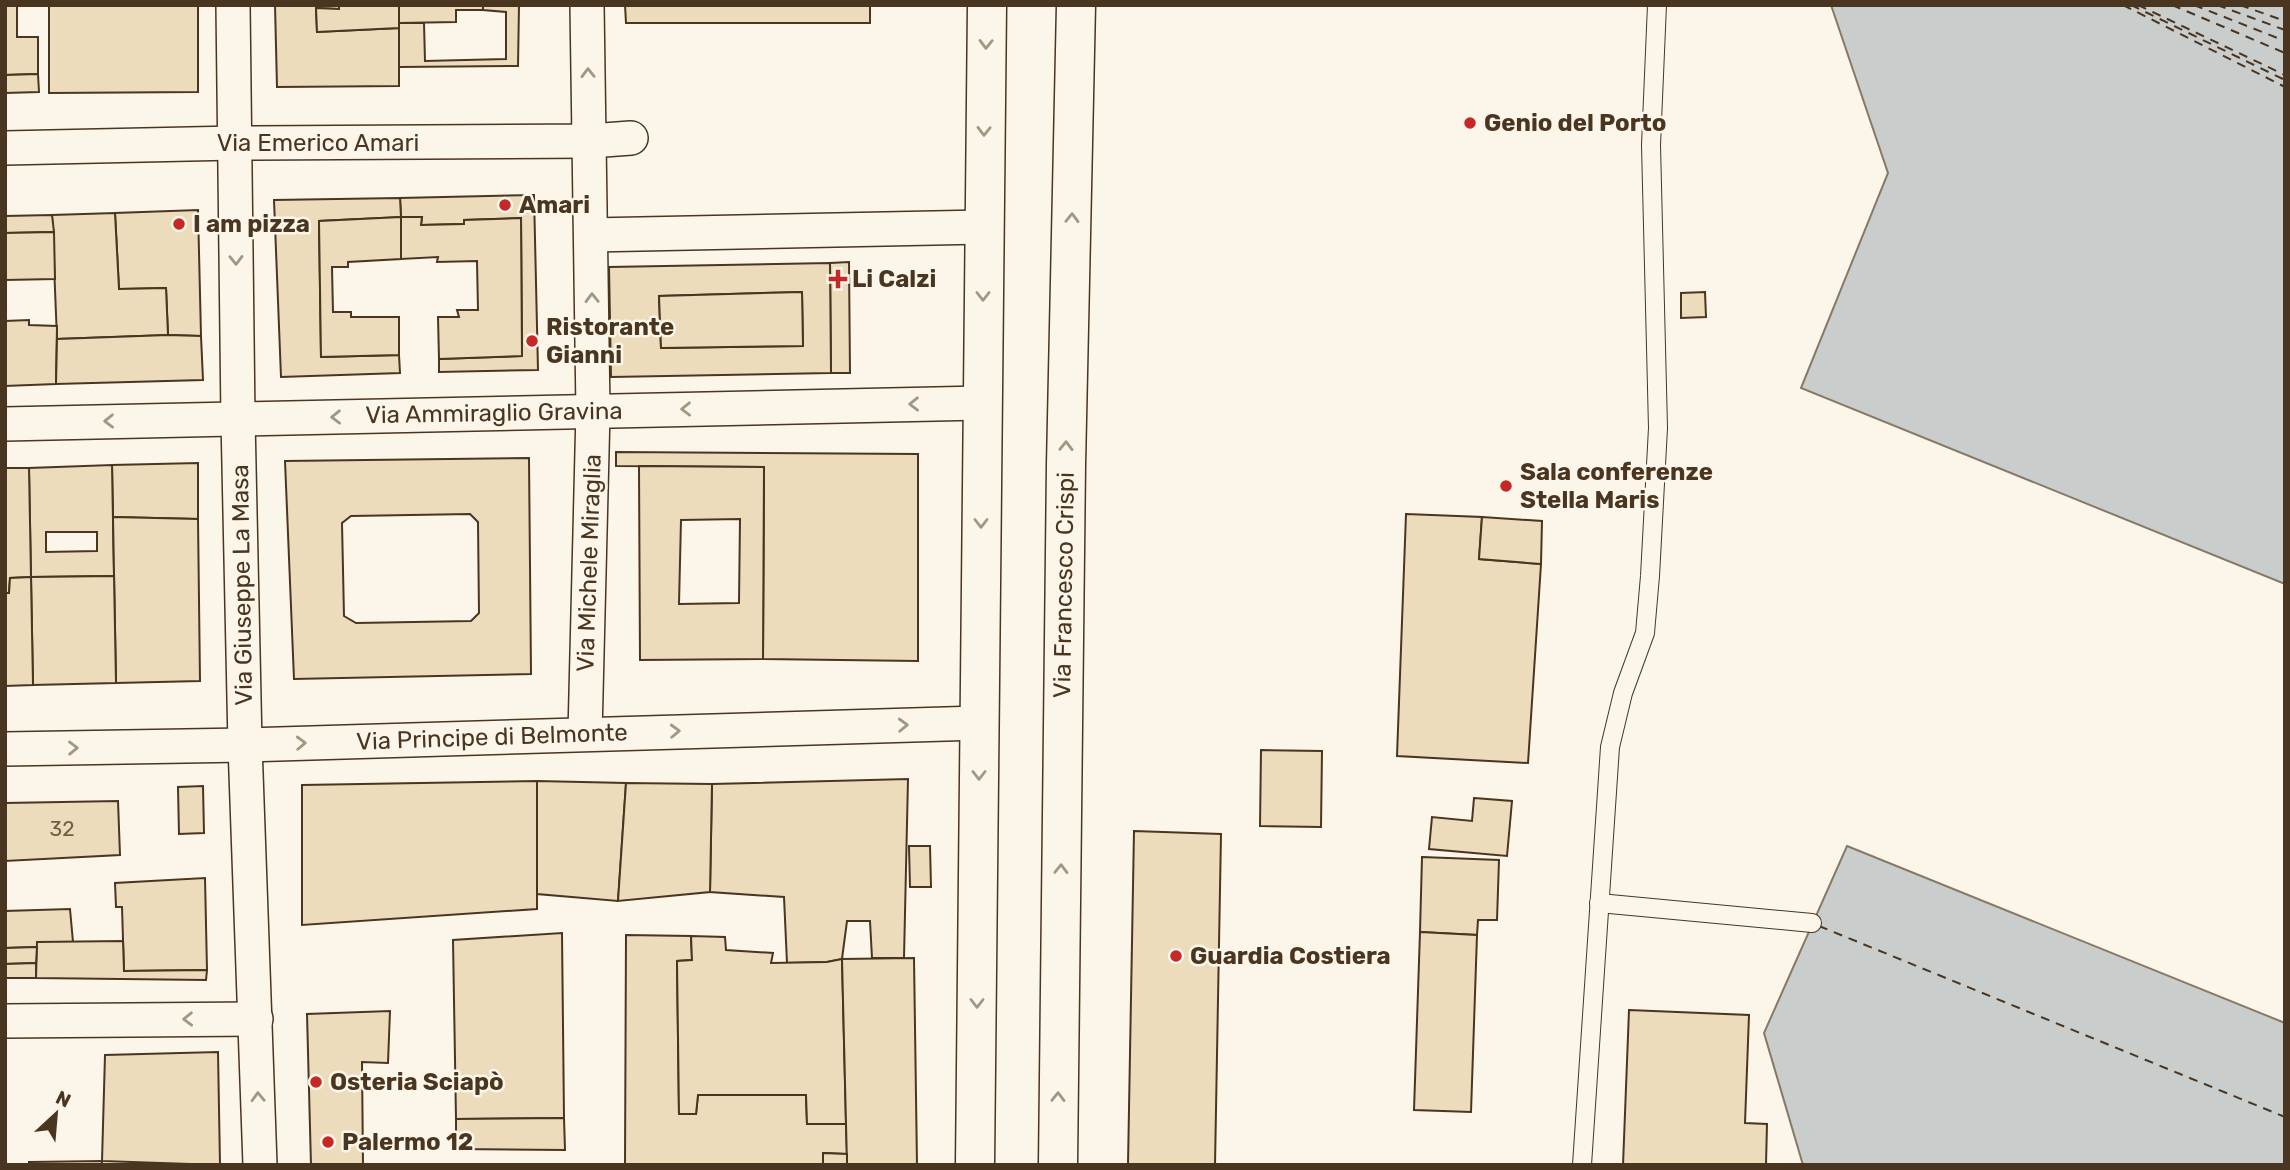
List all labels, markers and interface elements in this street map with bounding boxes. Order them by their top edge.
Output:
one-way arrow [978,40,994,50]
one-way arrow [580,67,596,78]
place label: Genio del Porto [1484,109,1667,137]
marker: Genio del Porto [1462,115,1478,131]
one-way arrow [976,126,992,136]
street label: Via Emerico Amari [217,129,419,157]
place label: Amari [519,191,590,219]
marker: Amari [497,197,513,213]
place label: I am pizza [193,210,310,238]
one-way arrow [1064,212,1079,223]
marker: I am pizza [171,216,187,232]
one-way arrow [228,255,244,266]
place label: Li Calzi [852,265,936,293]
marker: Li Calzi [830,271,846,287]
one-way arrow [975,290,990,301]
one-way arrow [584,292,600,303]
place label: Ristorante Gianni [546,313,674,369]
marker: Ristorante Gianni [524,333,540,349]
street label: Via Ammiraglio Gravina [365,397,623,429]
one-way arrow [908,397,919,412]
one-way arrow [680,402,691,417]
one-way arrow [330,409,341,424]
one-way arrow [103,414,114,429]
one-way arrow [1059,440,1074,451]
street label: Via Michele Miraglia [571,453,607,673]
place label: Sala conferenze Stella Maris [1520,458,1713,514]
street label: Via Giuseppe La Masa [226,464,258,706]
street label: Via Francesco Crispi [1048,472,1080,698]
marker: Sala conferenze Stella Maris [1498,478,1514,494]
one-way arrow [973,518,989,529]
street label: Via Principe di Belmonte [356,718,628,756]
one-way arrow [897,718,908,733]
one-way arrow [670,723,681,739]
one-way arrow [296,736,307,751]
one-way arrow [69,740,79,756]
one-way arrow [971,770,987,781]
house number: 32 [50,816,74,841]
one-way arrow [1053,863,1069,874]
place label: Guardia Costiera [1190,942,1391,970]
marker: Guardia Costiera [1168,948,1184,964]
one-way arrow [969,998,985,1008]
one-way arrow [182,1011,193,1027]
place label: Osteria Sciapò [330,1068,504,1096]
marker: Osteria Sciapò [308,1074,324,1090]
north arrow [21,1079,91,1149]
text: N [52,1086,74,1113]
one-way arrow [251,1091,266,1102]
one-way arrow [1051,1091,1066,1102]
place label: Palermo 12 [342,1128,473,1156]
marker: Palermo 12 [320,1134,336,1150]

